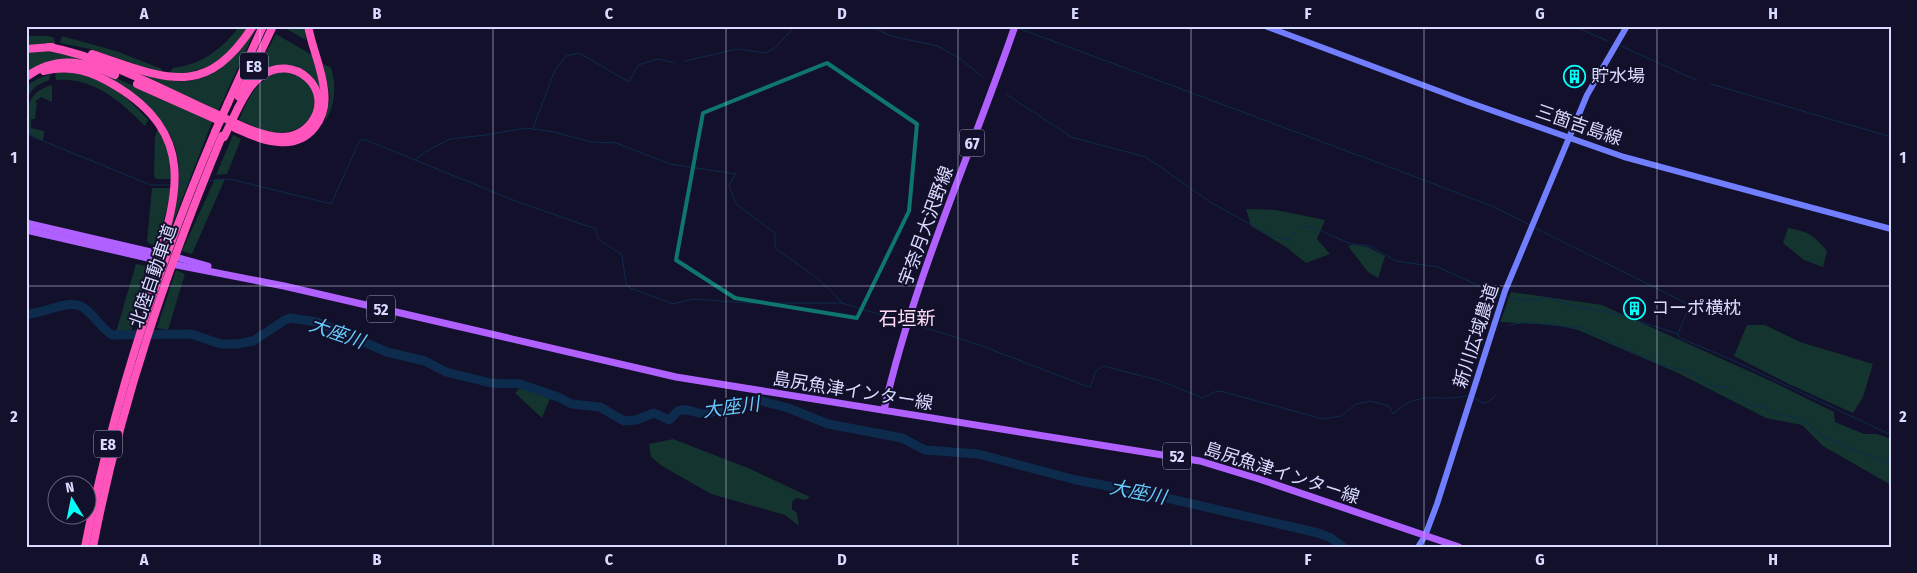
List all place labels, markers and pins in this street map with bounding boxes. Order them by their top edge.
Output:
building icon: 貯水場 [1563,64,1587,88]
place label: 貯水場 [1591,65,1645,87]
building icon: コーポ横枕 [1623,296,1647,320]
place label: コーポ横枕 [1651,297,1741,319]

